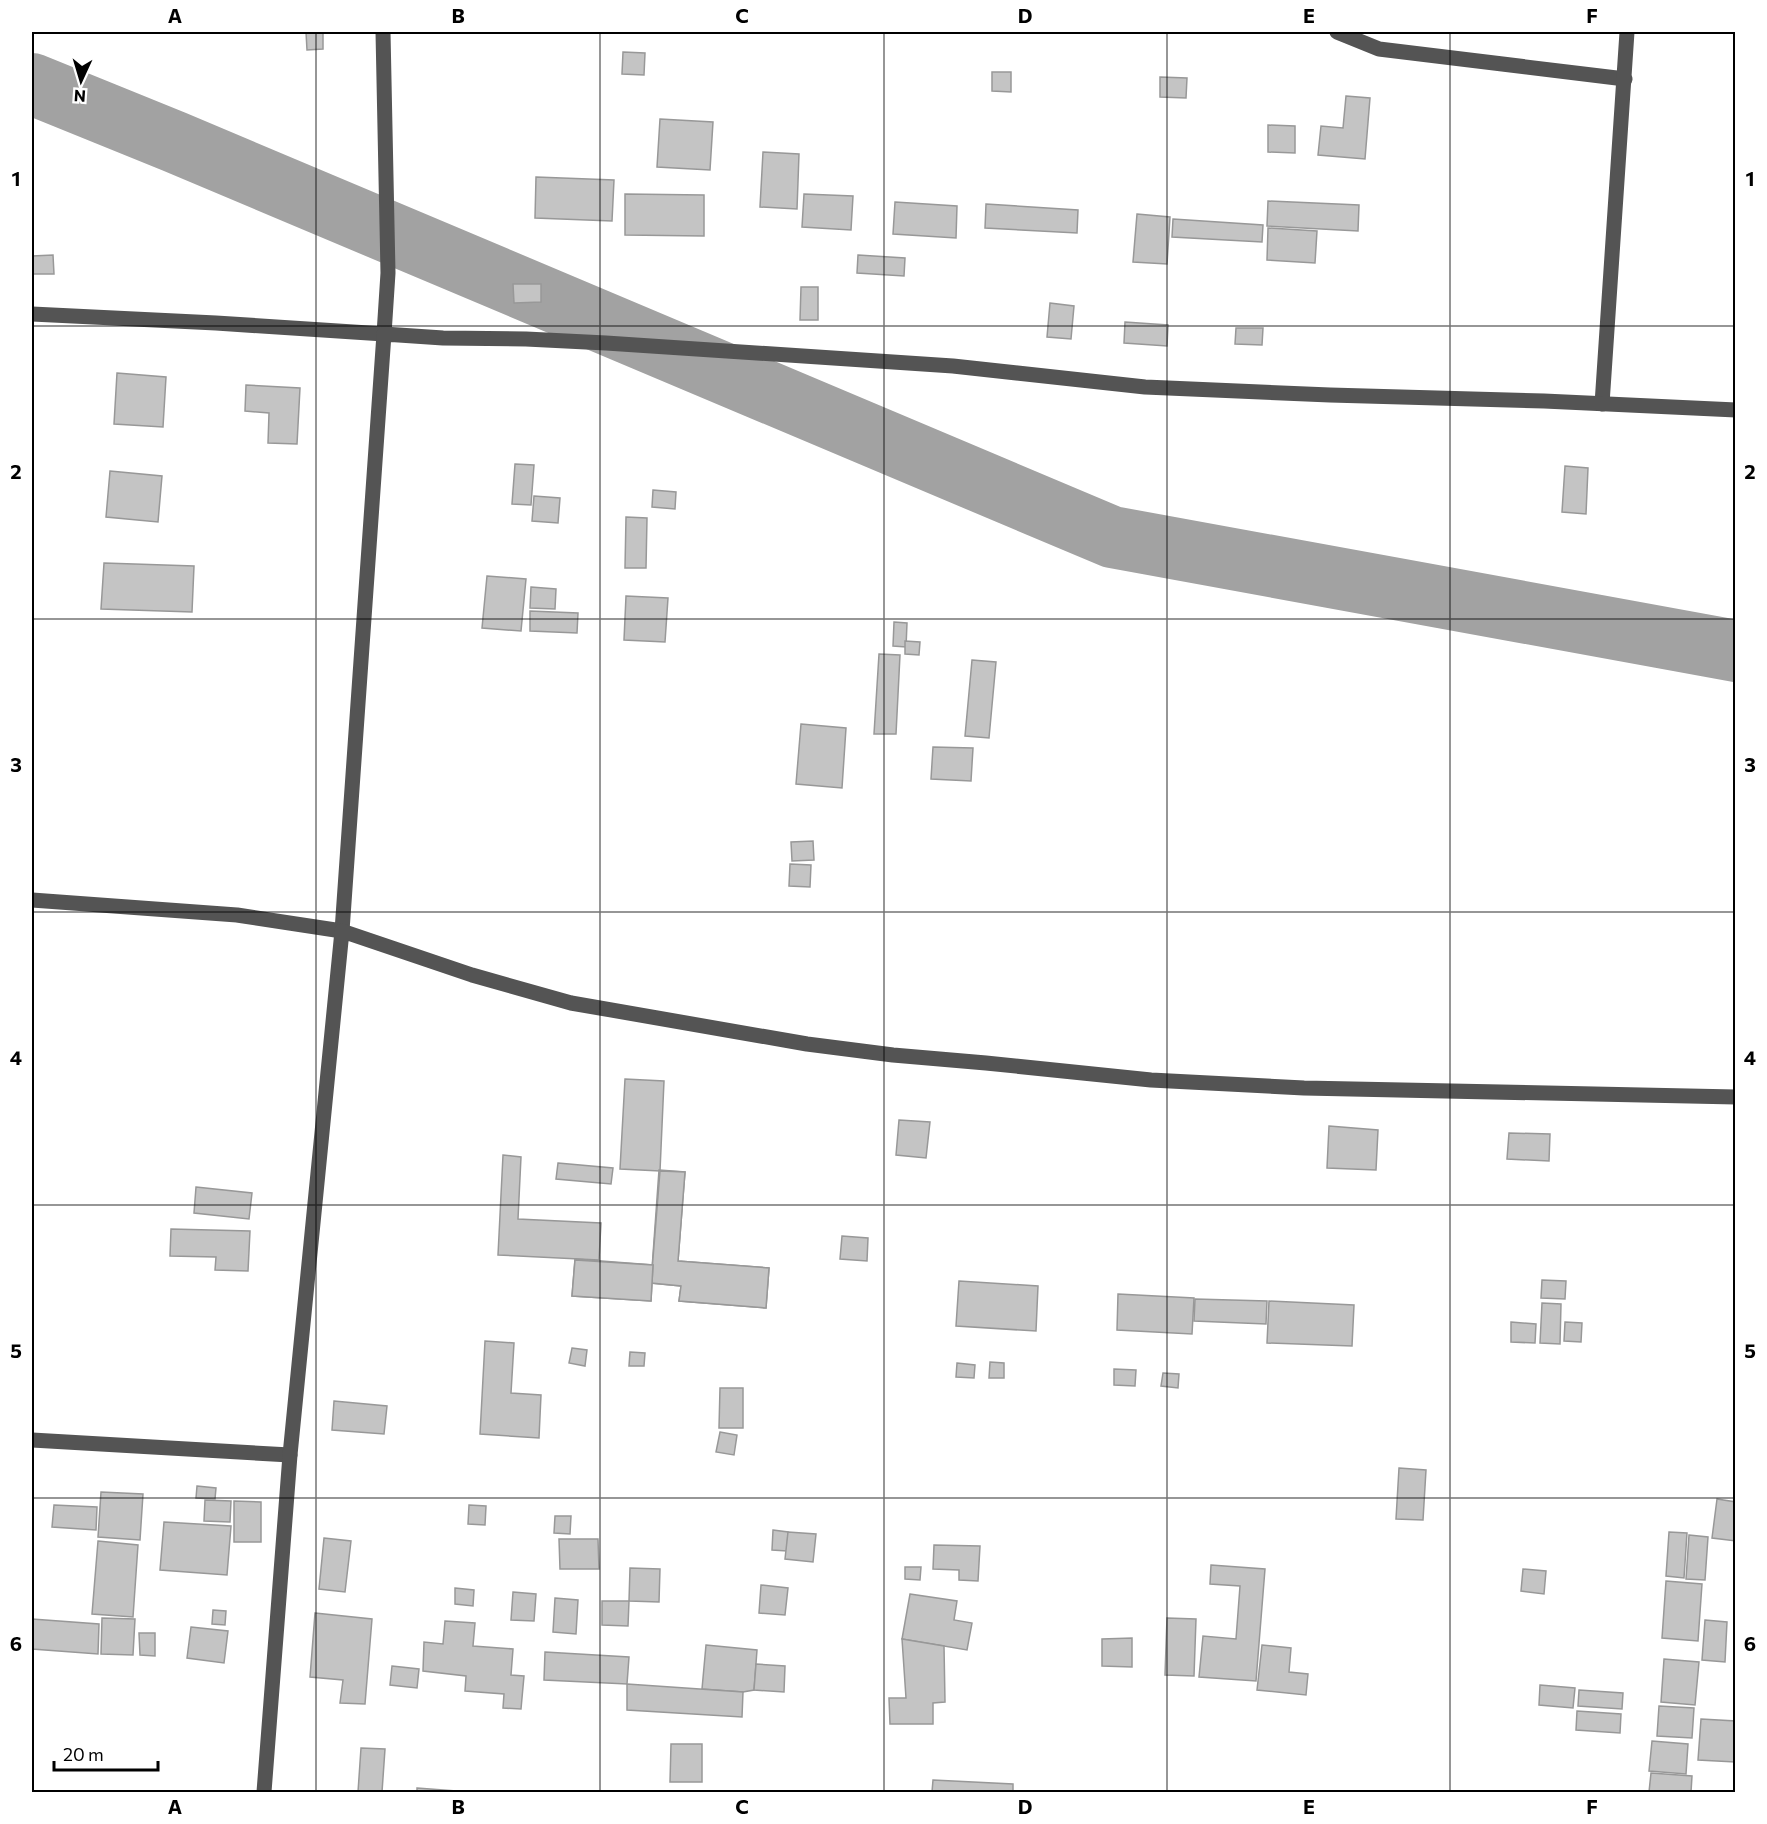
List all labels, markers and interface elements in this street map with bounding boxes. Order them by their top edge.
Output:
text: A [168,3,182,27]
text: B [451,3,465,27]
text: C [735,3,749,27]
text: D [1018,3,1032,27]
text: E [1303,3,1315,27]
text: F [1586,3,1598,27]
north arrow [51,51,111,111]
text: N [73,87,87,106]
text: 1 [11,166,21,190]
text: 1 [1745,166,1755,190]
text: 2 [10,459,22,483]
text: 2 [1744,459,1756,483]
text: 3 [10,752,22,776]
text: 3 [1744,752,1756,776]
text: 4 [10,1045,22,1069]
text: 4 [1744,1045,1756,1069]
text: 5 [10,1338,22,1362]
text: 5 [1744,1338,1756,1362]
text: 6 [10,1631,22,1655]
text: 6 [1744,1631,1756,1655]
scale bar [54,1734,158,1772]
text: 20 m [63,1743,104,1765]
text: A [168,1794,182,1818]
text: B [451,1794,465,1818]
text: C [735,1794,749,1818]
text: D [1018,1794,1032,1818]
text: E [1303,1794,1315,1818]
text: F [1586,1794,1598,1818]

